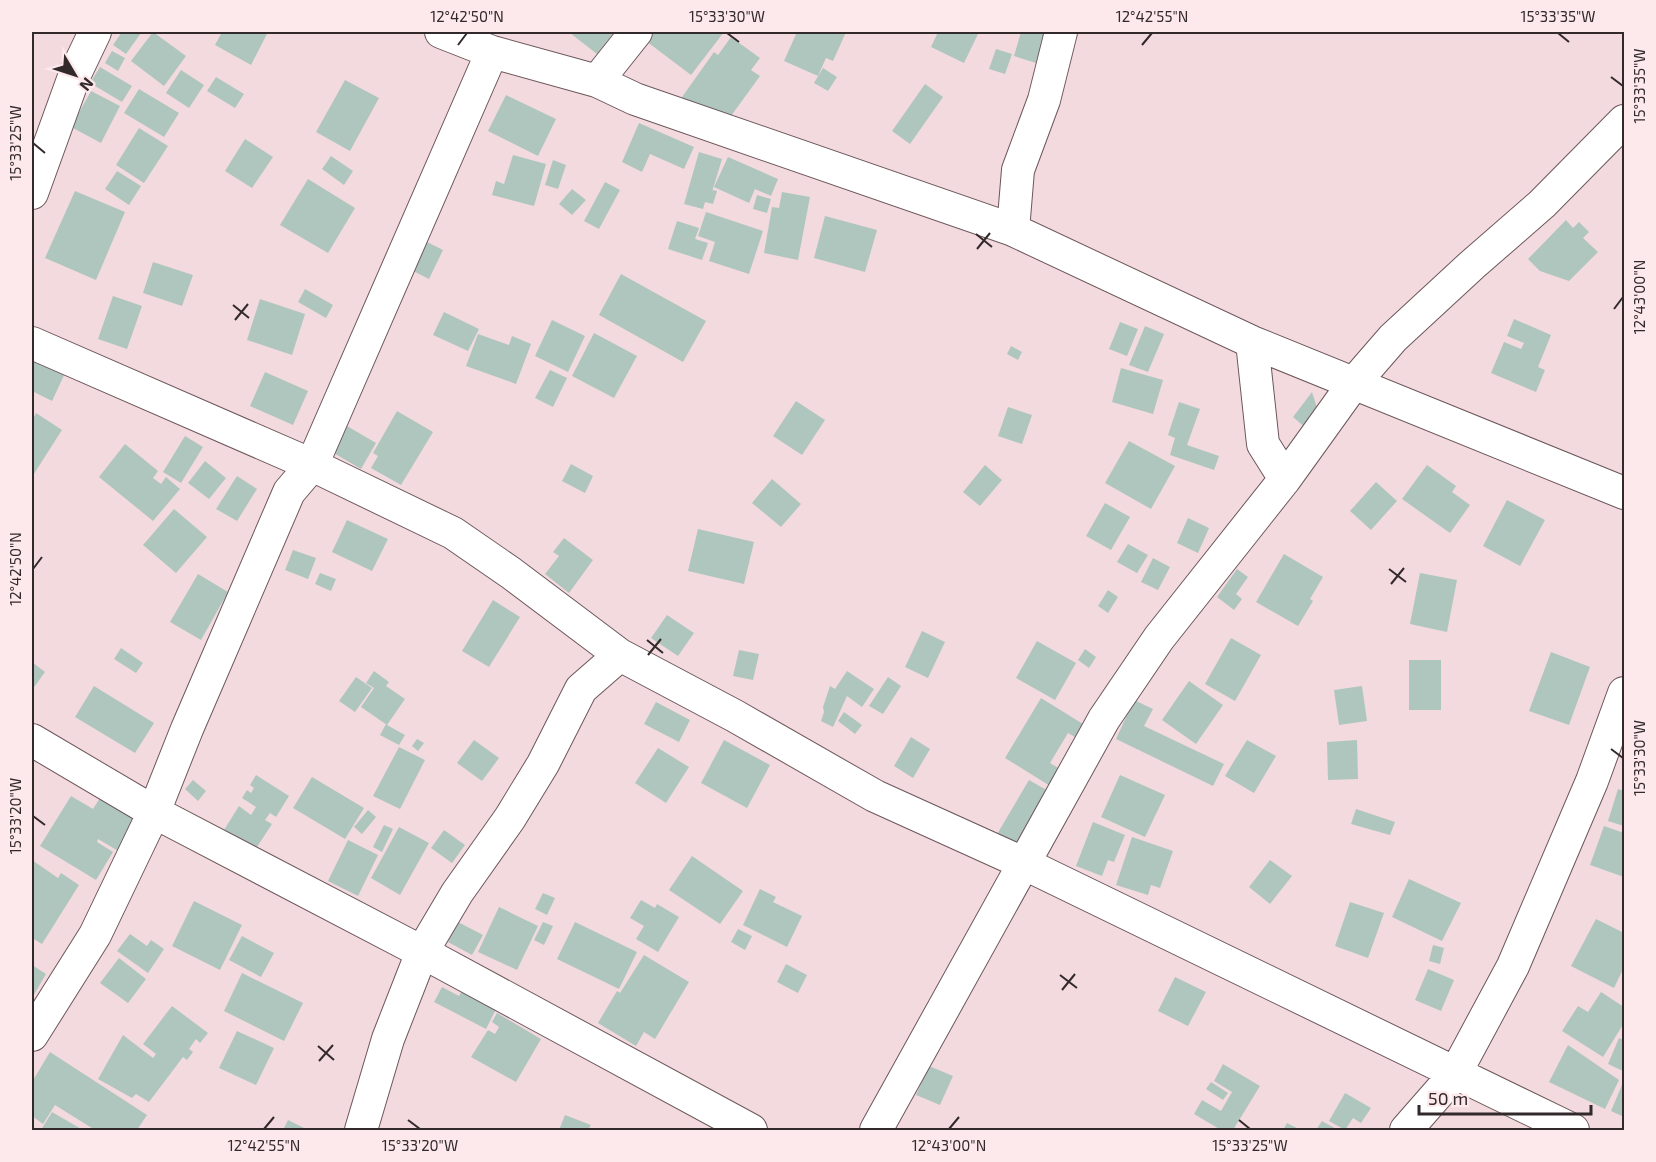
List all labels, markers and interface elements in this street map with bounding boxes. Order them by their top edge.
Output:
text: 12°42'50"N [430,7,504,25]
text: 15°33'30"W [689,7,765,25]
text: 12°42'55"N [1116,7,1188,25]
text: 15°33'35"W [1520,7,1596,25]
north arrow [45,45,105,105]
text: 15°33'35"W [1630,48,1648,124]
text: N [76,74,98,95]
text: 15°33'25"W [6,105,24,181]
text: 12°43'00"N [1630,260,1648,334]
text: 12°42'50"N [6,532,24,606]
text: 15°33'30"W [1630,720,1648,796]
text: 15°33'20"W [6,778,24,854]
scale bar [1419,1078,1592,1116]
text: 50 m [1428,1087,1468,1109]
text: 12°42'55"N [228,1136,300,1154]
text: 15°33'20"W [382,1136,458,1154]
text: 12°43'00"N [912,1136,986,1154]
text: 15°33'25"W [1212,1136,1288,1154]

